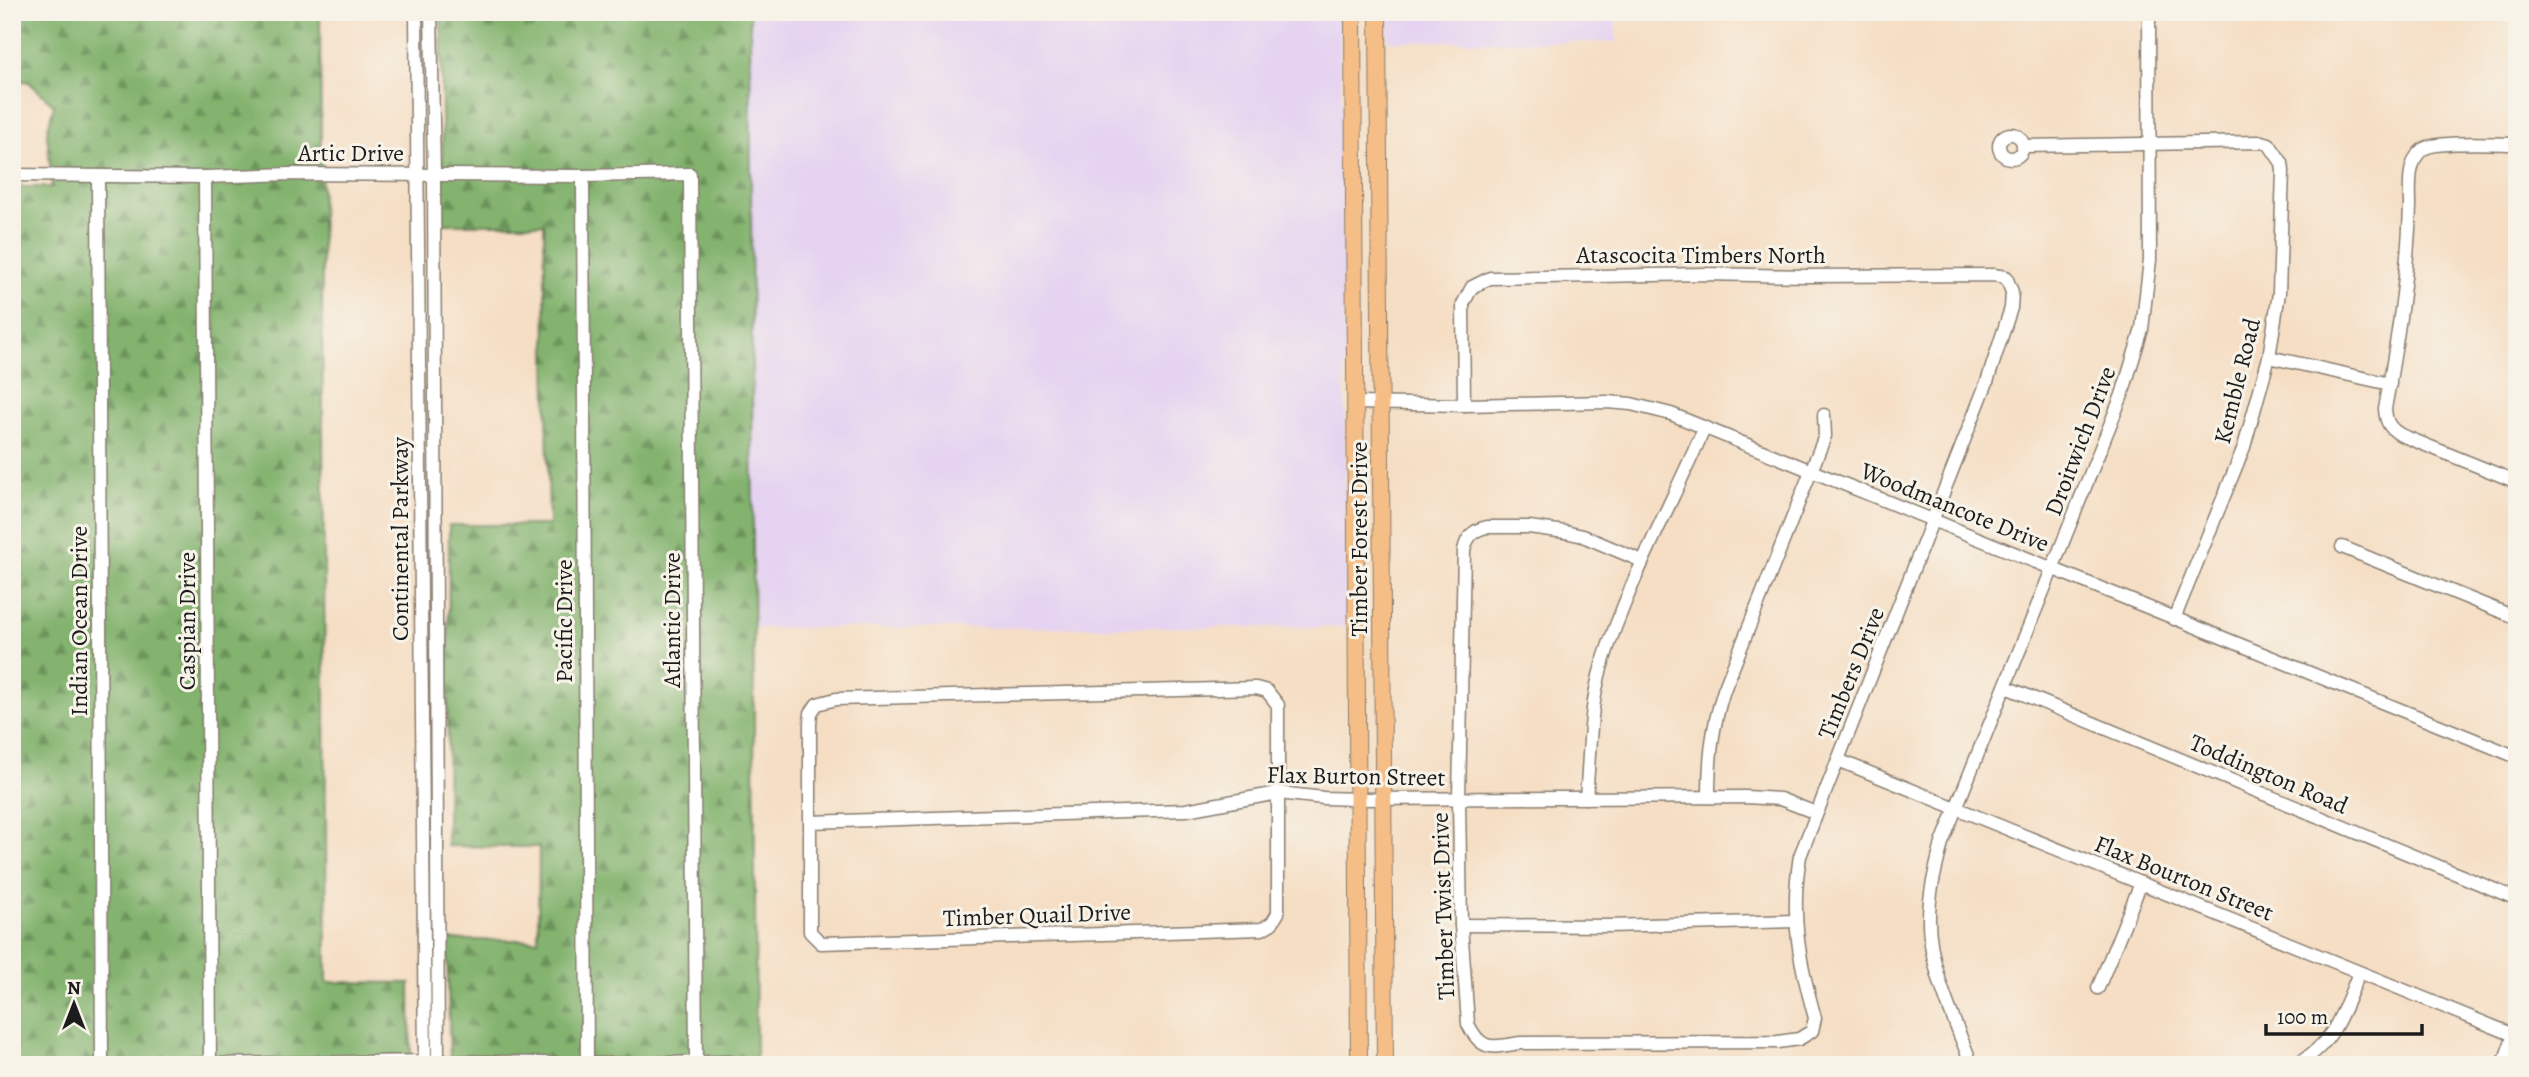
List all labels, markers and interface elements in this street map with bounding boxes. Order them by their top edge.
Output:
street label: Artic Drive [297,137,404,169]
street label: Atascocita Timbers North [1575,239,1826,271]
street label: Kemble Road [2206,315,2268,447]
street label: Droitwich Drive [2037,362,2123,520]
street label: Continental Parkway [384,437,416,641]
street label: Timber Forest Drive [1343,441,1375,637]
street label: Woodmancote Drive [1855,454,2054,559]
street label: Indian Ocean Drive [63,526,95,716]
street label: Caspian Drive [171,552,203,690]
street label: Atlantic Drive [656,552,688,689]
street label: Pacific Drive [548,559,580,683]
street label: Timbers Drive [1810,602,1892,744]
street label: Toddington Road [2185,726,2353,822]
street label: Flax Burton Street [1266,758,1446,794]
street label: Timber Twist Drive [1424,812,1462,1000]
street label: Flax Bourton Street [2090,827,2278,929]
street label: Timber Quail Drive [942,896,1132,934]
north arrow [38,968,108,1038]
text: N [67,975,81,1001]
scale bar [2266,993,2422,1037]
text: 100 m [2277,1003,2328,1031]

